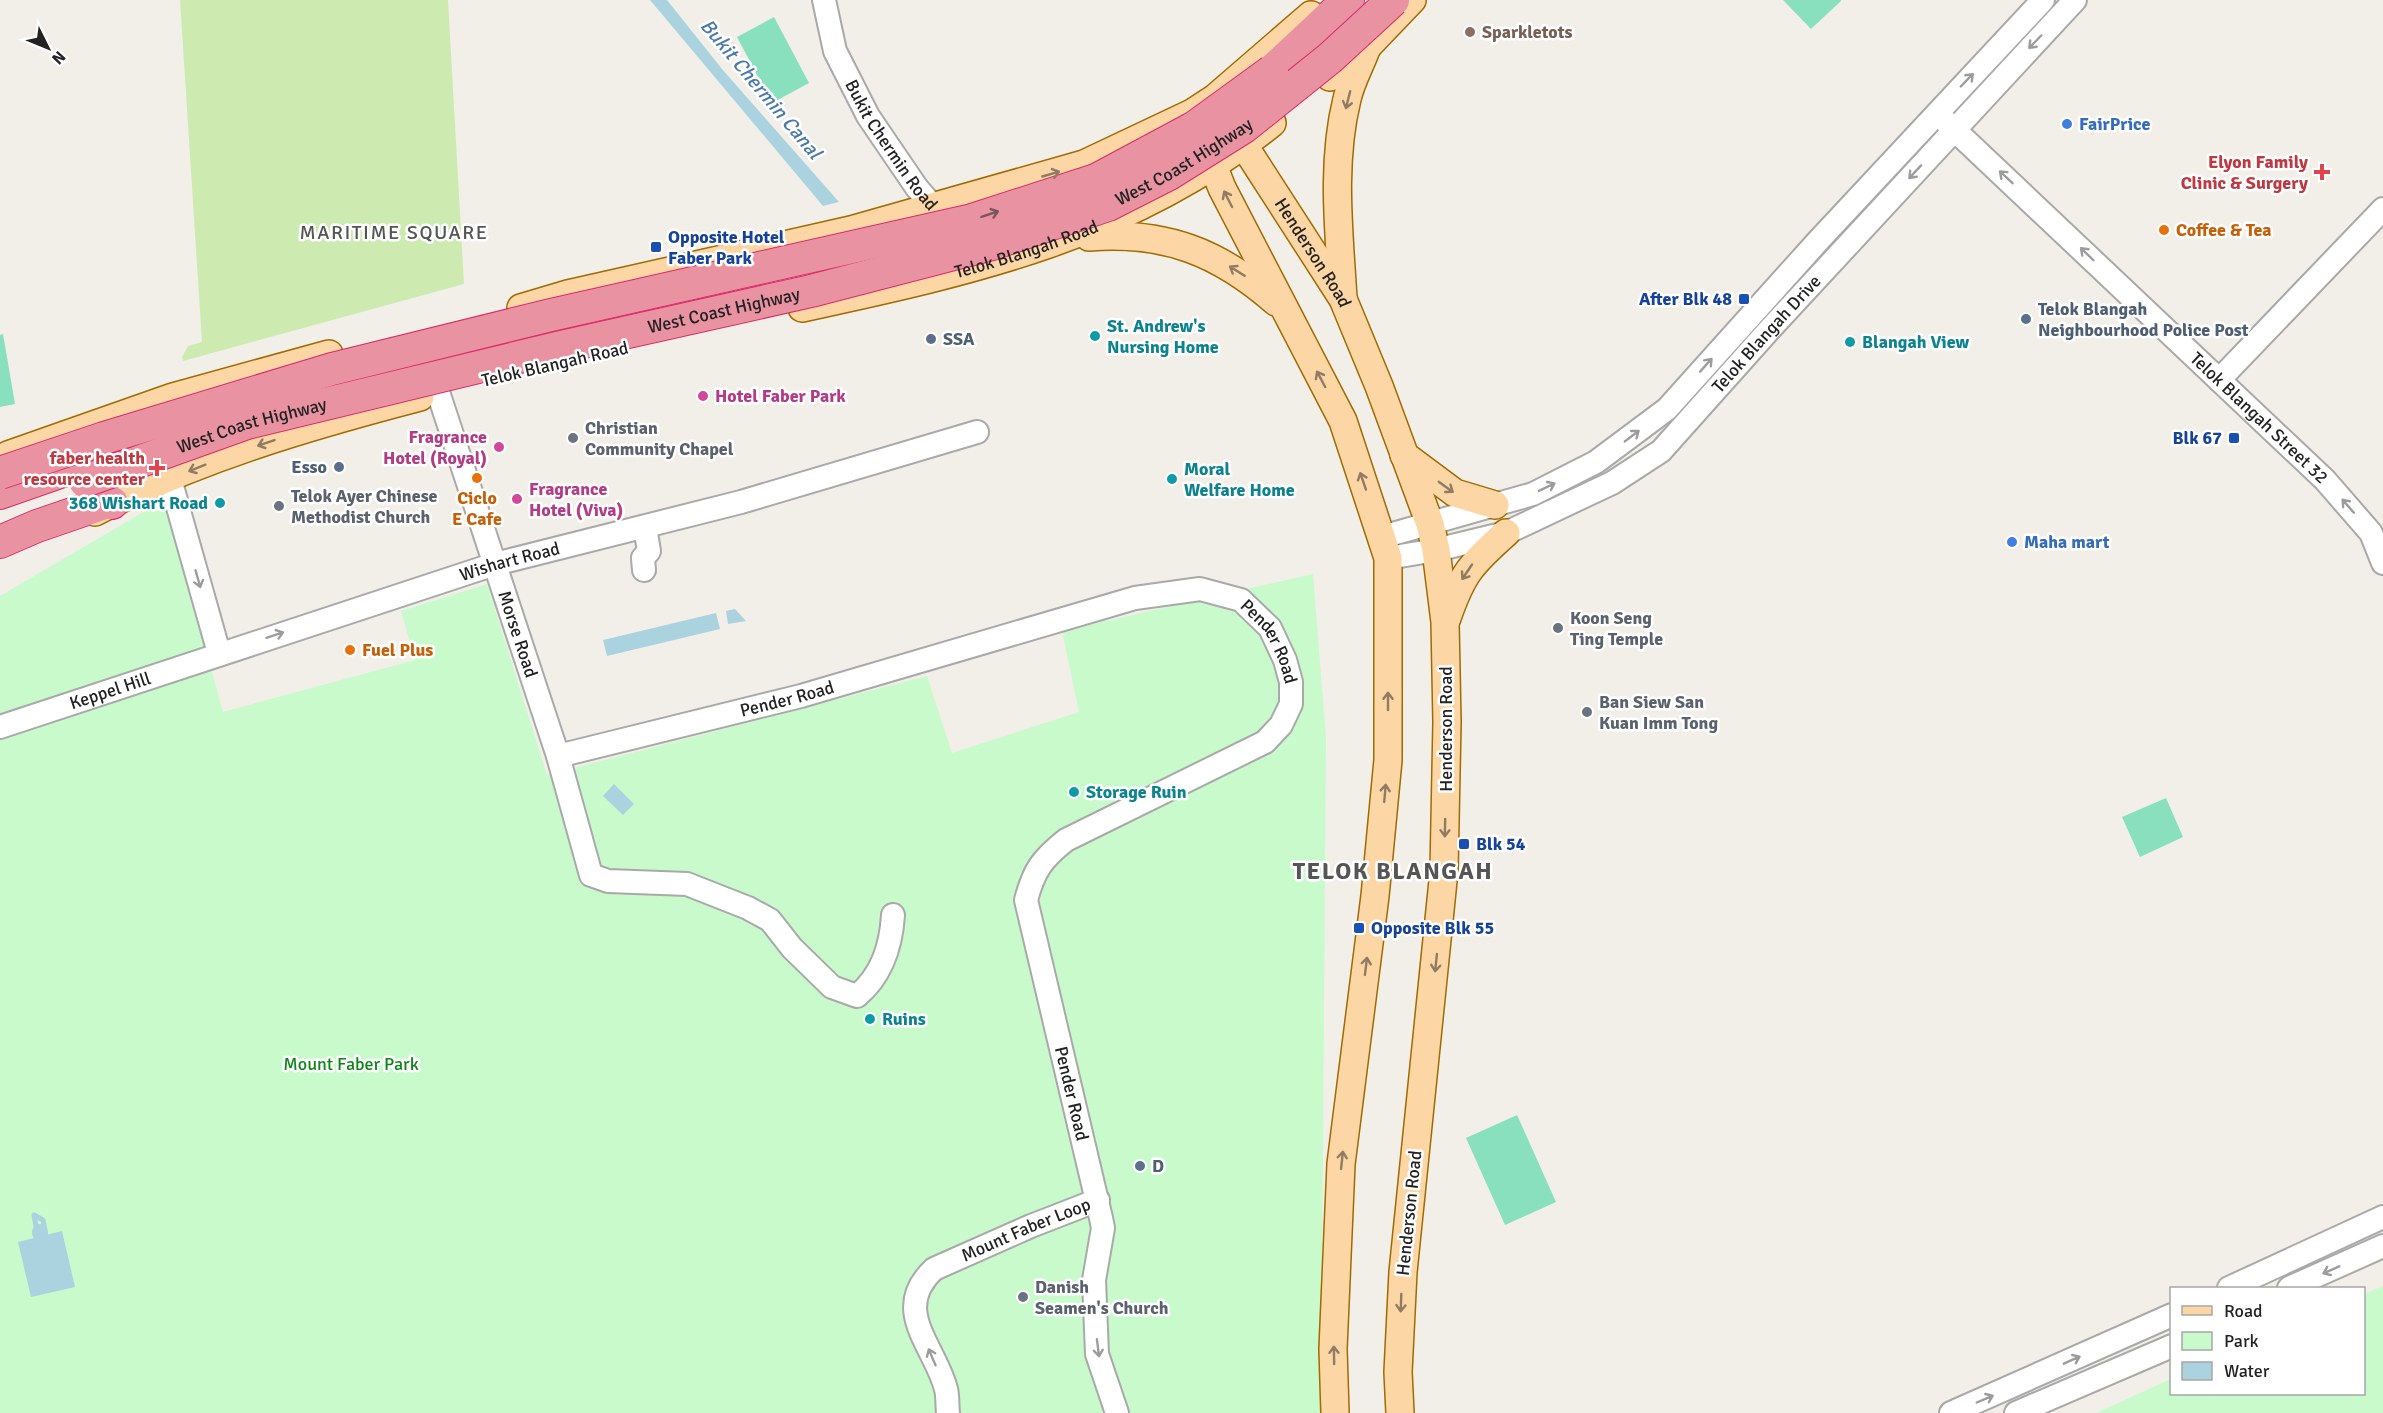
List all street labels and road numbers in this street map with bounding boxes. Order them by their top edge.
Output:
street label: Bukit Chermin Road [840,76,942,215]
street label: West Coast Highway [1112,113,1258,210]
street label: Henderson Road [1270,194,1356,310]
street label: Telok Blangah Road [952,215,1101,283]
street label: Telok Blangah Drive [1707,270,1826,397]
street label: West Coast Highway [646,283,803,338]
street label: Telok Blangah Road [480,336,630,392]
street label: Telok Blangah Street 32 [2186,347,2333,488]
street label: West Coast Highway [174,393,330,458]
street label: Wishart Road [457,537,562,586]
street label: Morse Road [493,588,542,680]
street label: Pender Road [1236,594,1302,686]
street label: Henderson Road [1435,666,1457,792]
street label: Keppel Hill [67,667,154,714]
street label: Pender Road [738,676,837,722]
street label: Pender Road [1050,1044,1093,1143]
street label: Henderson Road [1391,1149,1427,1277]
street label: Mount Faber Loop [958,1193,1094,1267]

